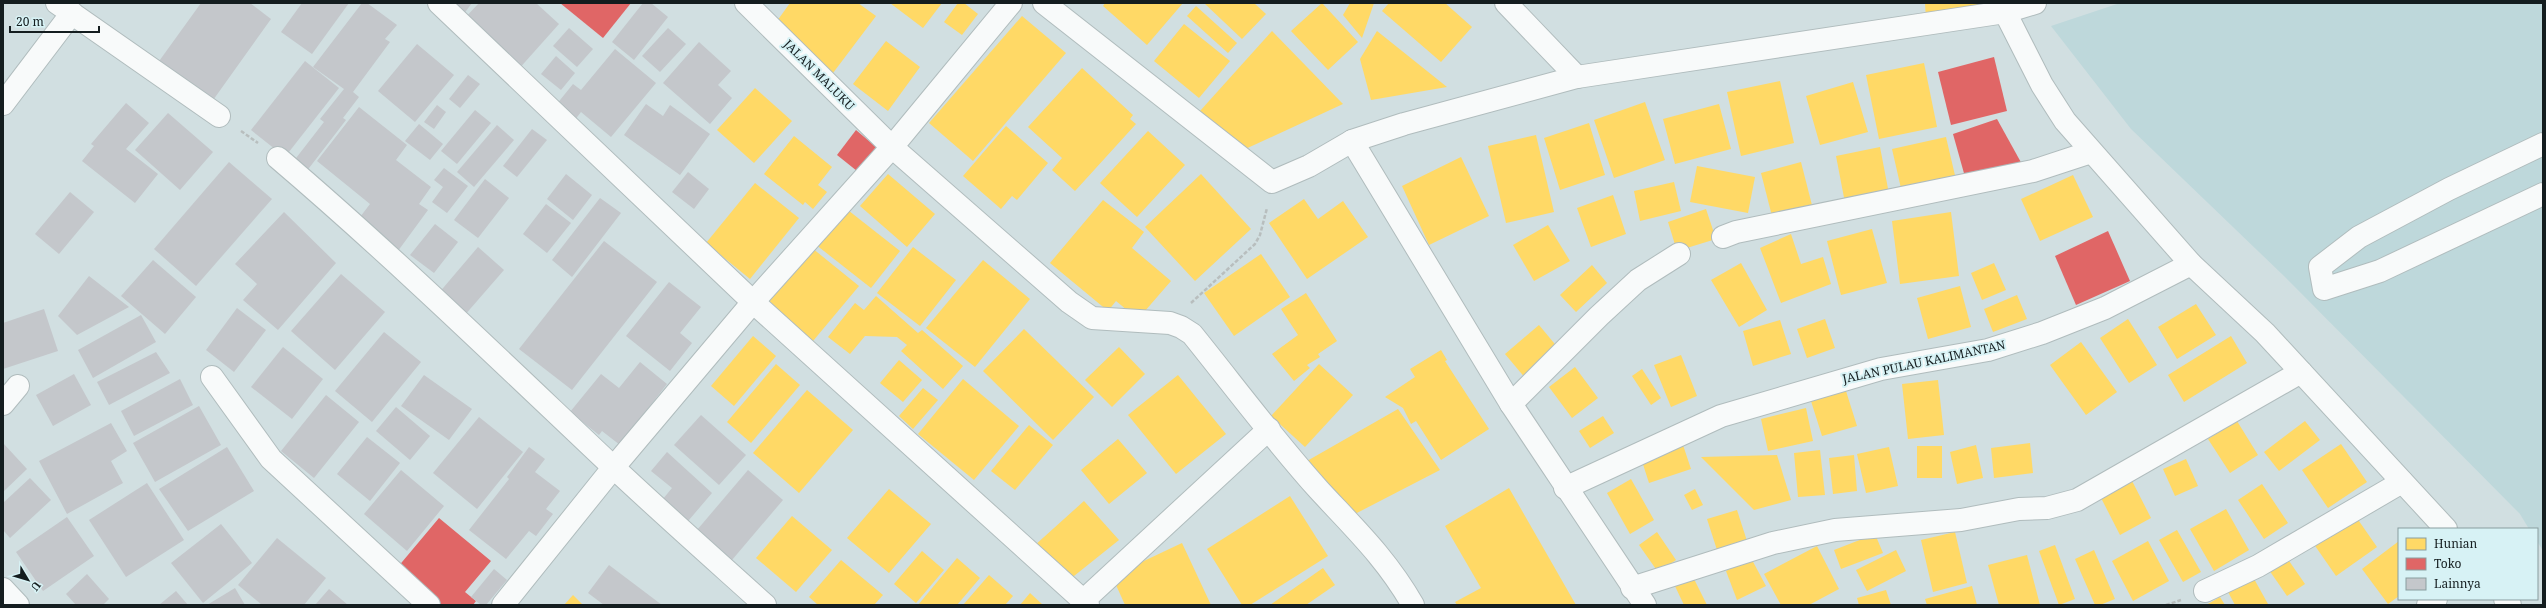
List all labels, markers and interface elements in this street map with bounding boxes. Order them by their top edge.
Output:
scale bar [10,8,99,34]
text: 20 m [16,13,44,30]
street label: JALAN MALUKU [779,35,859,114]
street label: JALAN PULAU KALIMANTAN [1840,336,2007,387]
legend [2398,528,2538,600]
text: Hunian [2434,535,2477,552]
text: Toko [2434,555,2461,572]
north arrow [8,560,48,600]
text: Lainnya [2434,575,2481,592]
text: U [27,579,45,595]

